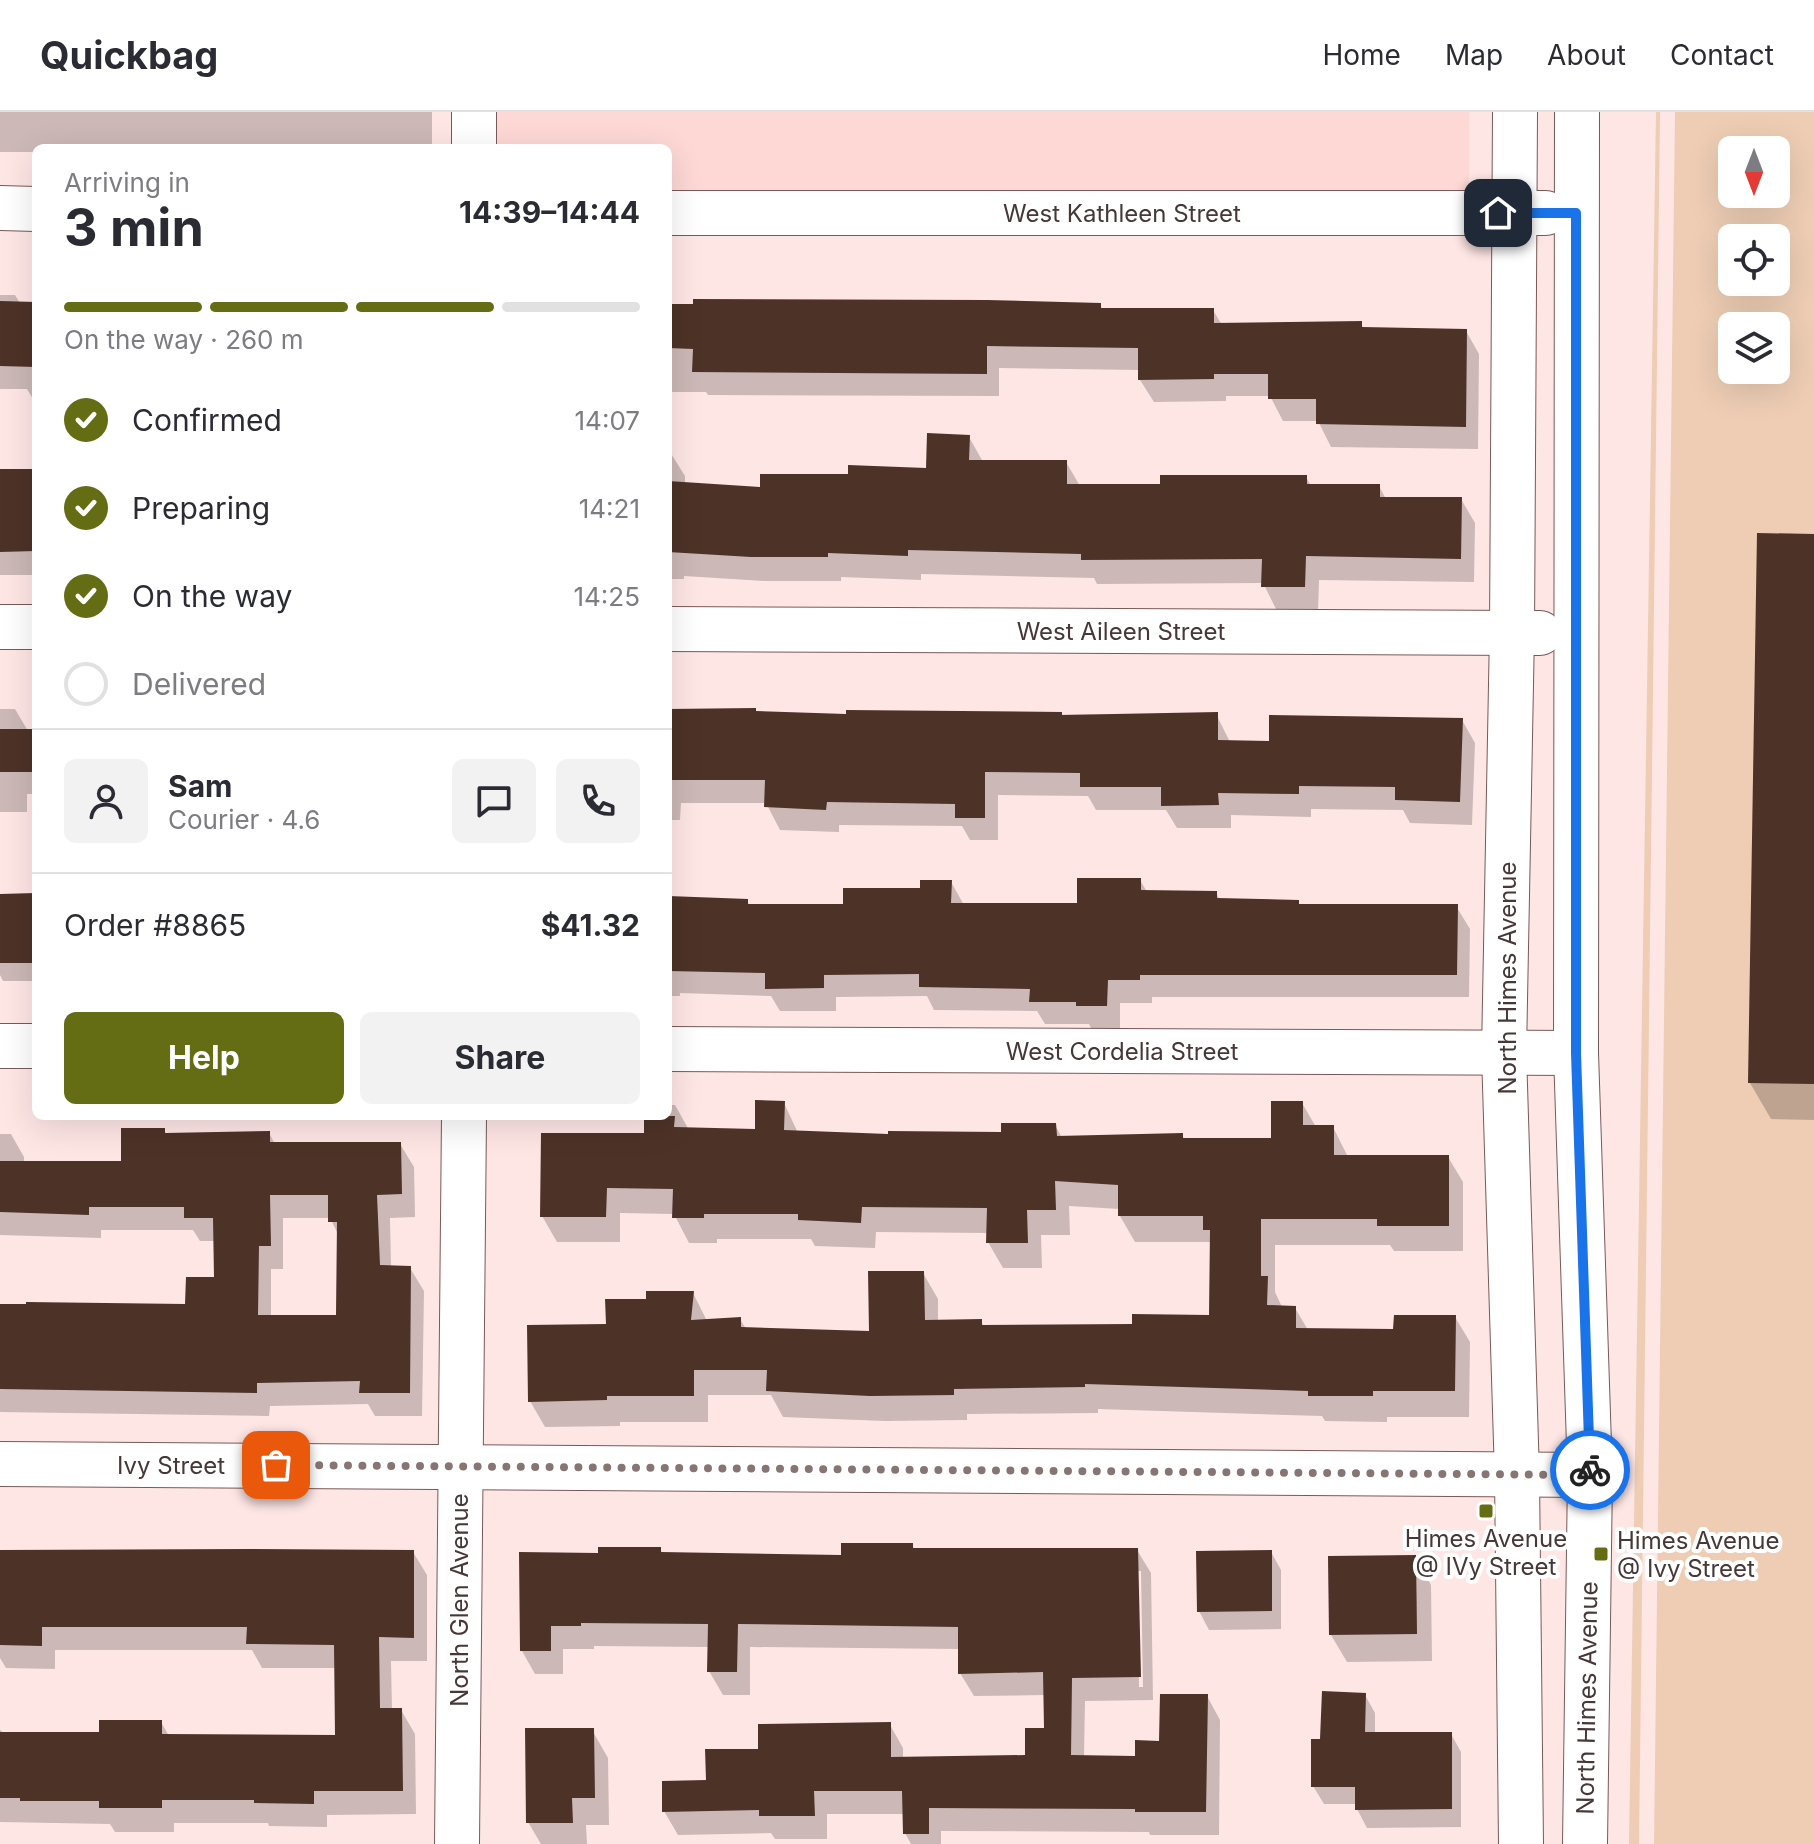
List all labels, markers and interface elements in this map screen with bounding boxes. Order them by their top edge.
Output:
text: Quickbag [40,32,218,78]
text: Home [1322,38,1401,72]
text: Map [1445,38,1503,72]
text: About [1547,38,1626,72]
text: Contact [1670,38,1774,72]
north arrow [1718,136,1790,208]
map controls [1718,136,1790,384]
text: Arriving in [64,167,190,198]
pin [1464,179,1532,247]
icon: home [1476,191,1520,235]
text: 14:39–14:44 [459,194,640,230]
text: 3 min [64,196,204,259]
street label: West Kathleen Street [1003,199,1241,228]
button: locate [1718,224,1790,296]
button: layers [1718,312,1790,384]
text: On the way · 260 m [64,324,304,355]
icon: check [64,398,108,442]
text: Confirmed [132,402,282,438]
text: 14:07 [575,405,640,436]
icon: check [64,486,108,530]
text: Preparing [132,490,270,526]
text: 14:21 [579,493,640,524]
icon: check [64,574,108,618]
text: On the way [132,578,292,614]
text: 14:25 [573,581,640,612]
street label: West Aileen Street [1017,617,1225,646]
text: Delivered [132,666,266,702]
button: person [64,759,148,843]
button: chat [452,759,536,843]
button: phone [556,759,640,843]
text: Sam [168,768,232,804]
text: Courier · 4.6 [168,804,320,835]
street label: North Himes Avenue [1493,861,1522,1095]
text: Order #8865 [64,907,246,943]
text: $41.32 [541,907,640,943]
button: Help [64,1012,344,1104]
button: Share [360,1012,640,1104]
street label: West Cordelia Street [1006,1037,1238,1066]
courier [1550,1430,1630,1510]
pin [242,1431,310,1499]
icon: bag [254,1443,298,1487]
icon: bike [1568,1448,1612,1492]
street label: Ivy Street [117,1451,225,1480]
street label: North Glen Avenue [445,1493,474,1707]
marker: Himes Avenue @ IVy Street [1477,1502,1495,1520]
place label: Himes Avenue @ IVy Street [1405,1524,1567,1581]
place label: Himes Avenue @ Ivy Street [1617,1526,1779,1583]
marker: Himes Avenue @ Ivy Street [1592,1545,1610,1563]
street label: North Himes Avenue [1570,1581,1604,1815]

